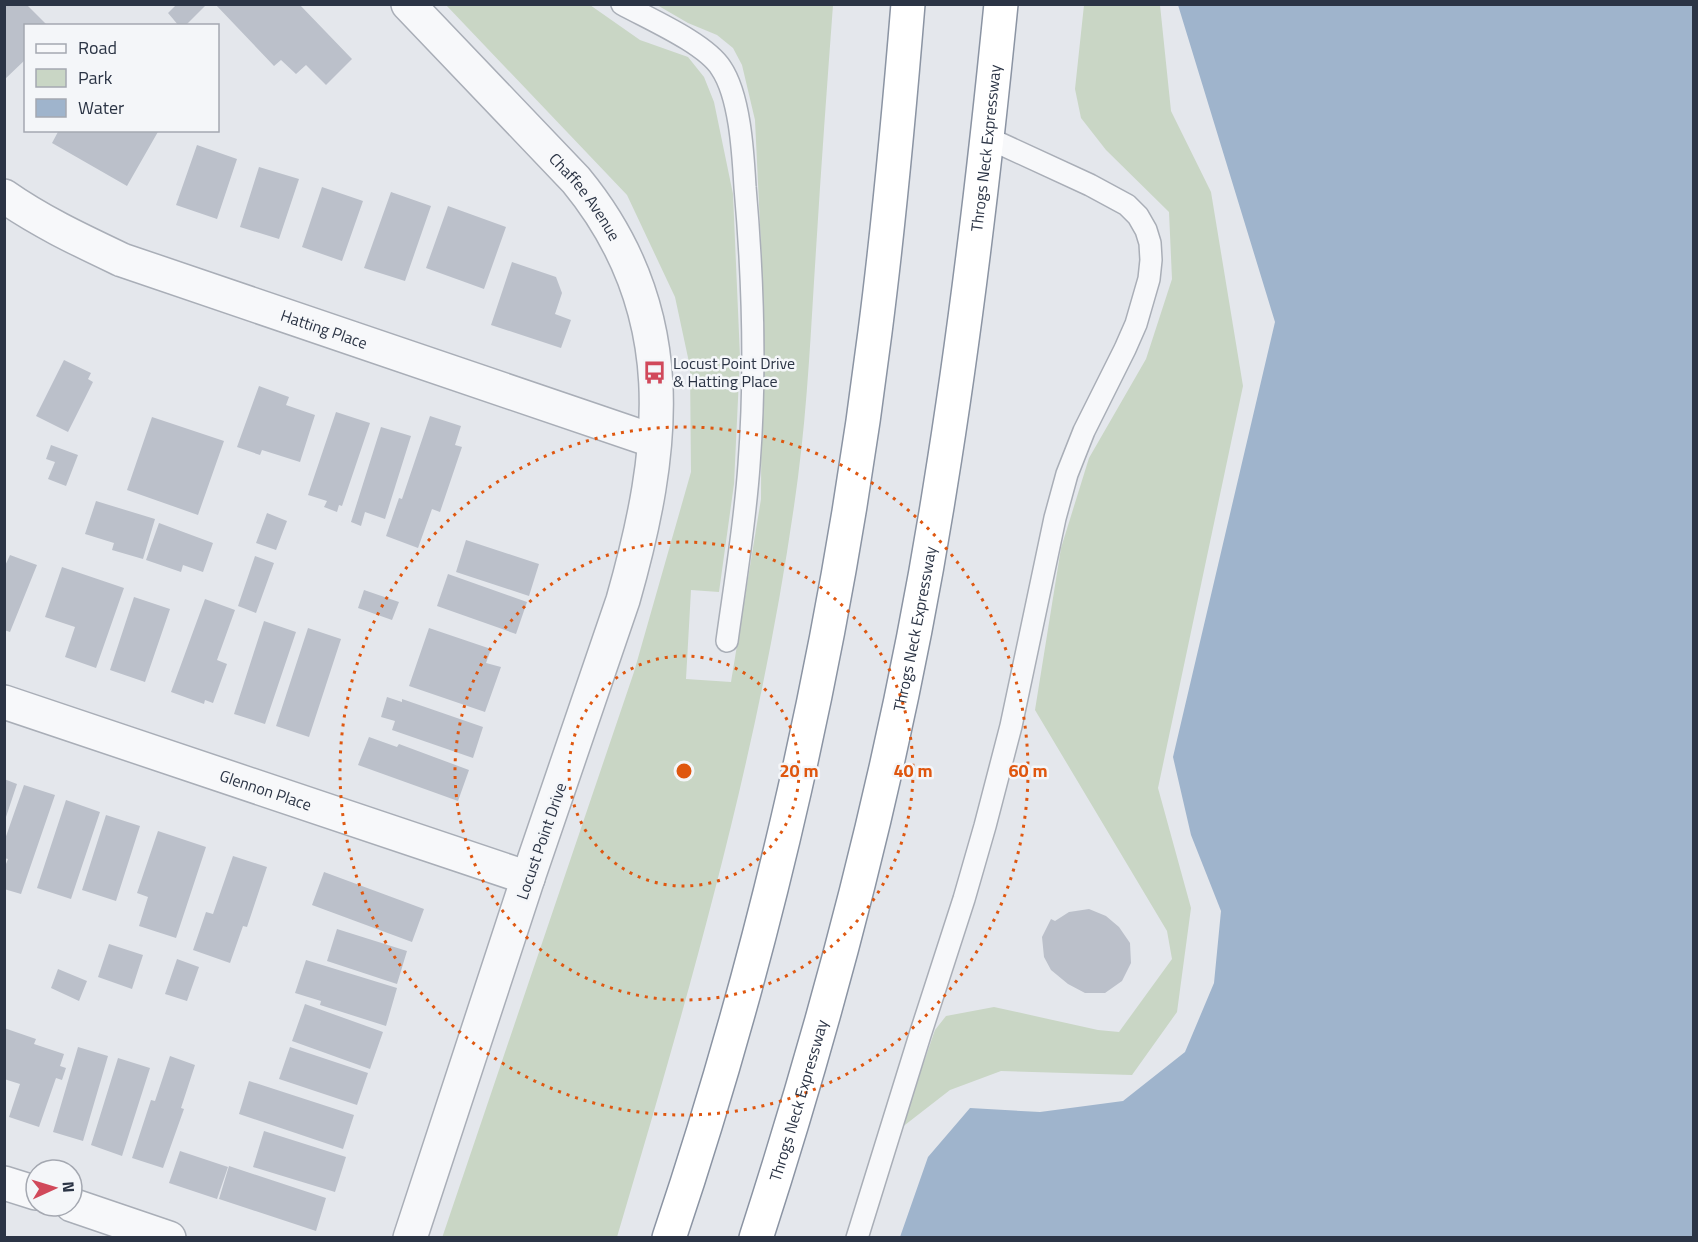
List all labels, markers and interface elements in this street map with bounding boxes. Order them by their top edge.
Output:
legend [24,24,219,132]
text: Road [78,34,117,61]
street label: Throgs Neck Expressway [964,63,1007,233]
text: Park [78,64,113,91]
text: Water [78,94,124,121]
street label: Chaffee Avenue [544,147,627,245]
street label: Hatting Place [278,303,371,355]
place label: Locust Point Drive & Hatting Place [673,351,795,393]
bus stop icon: Locust Point Drive & Hatting Place [642,359,668,385]
street label: Throgs Neck Expressway [887,544,942,714]
text: 20 m [779,757,819,784]
text: 40 m [893,757,933,784]
text: 60 m [1008,757,1048,784]
centre of rings [674,761,694,781]
street label: Glennon Place [216,763,315,816]
street label: Locust Point Drive [510,779,572,903]
street label: Throgs Neck Expressway [763,1016,834,1184]
north arrow [24,1158,84,1218]
text: N [57,1181,81,1193]

